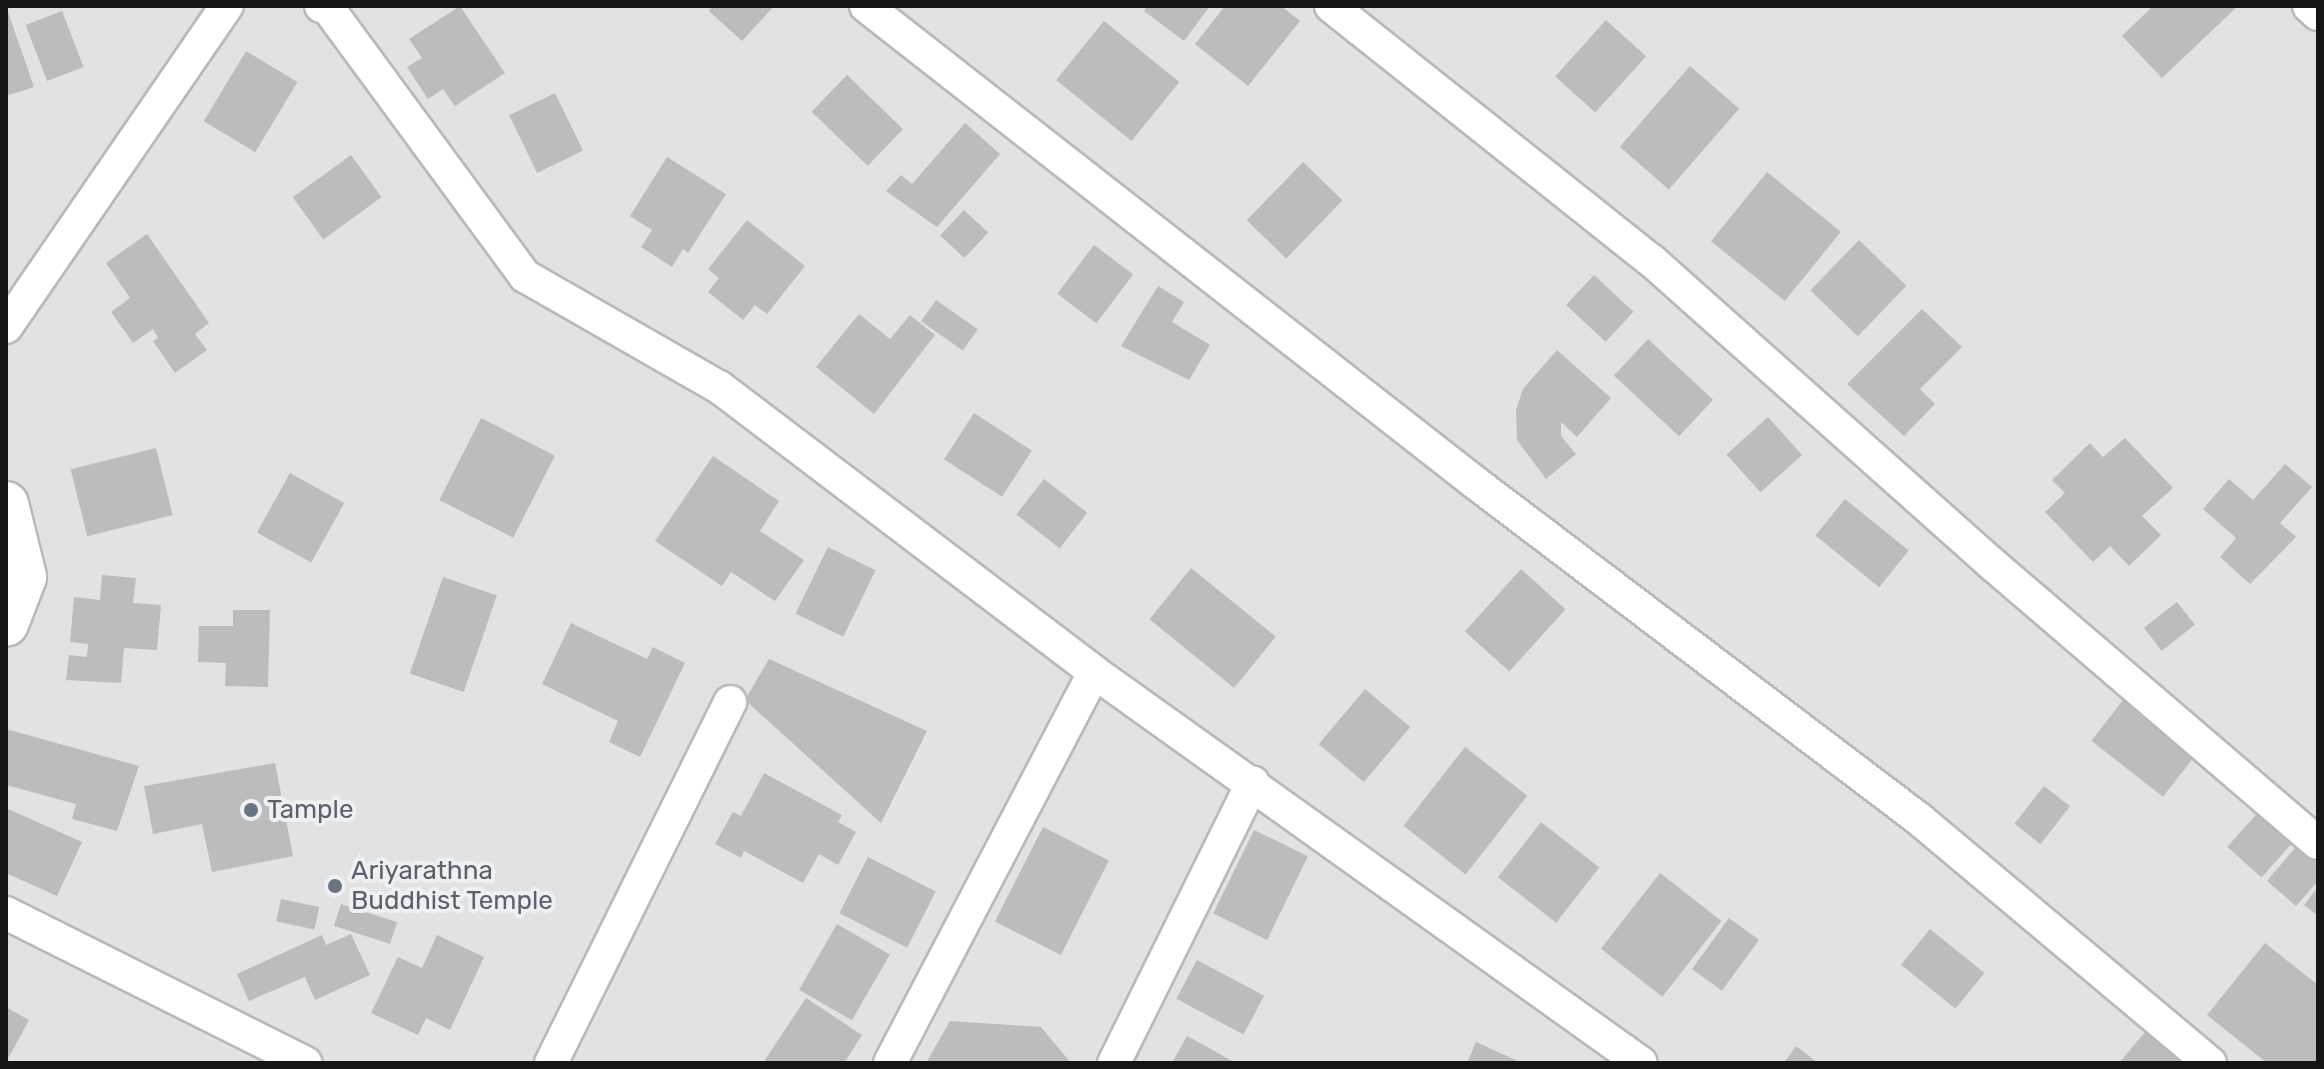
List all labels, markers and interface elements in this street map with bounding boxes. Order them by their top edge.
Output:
place label: Tample [267,794,353,826]
marker: Tample [242,801,260,819]
place label: Ariyarathna Buddhist Temple [351,855,553,916]
marker: Ariyarathna Buddhist Temple [326,877,344,895]

